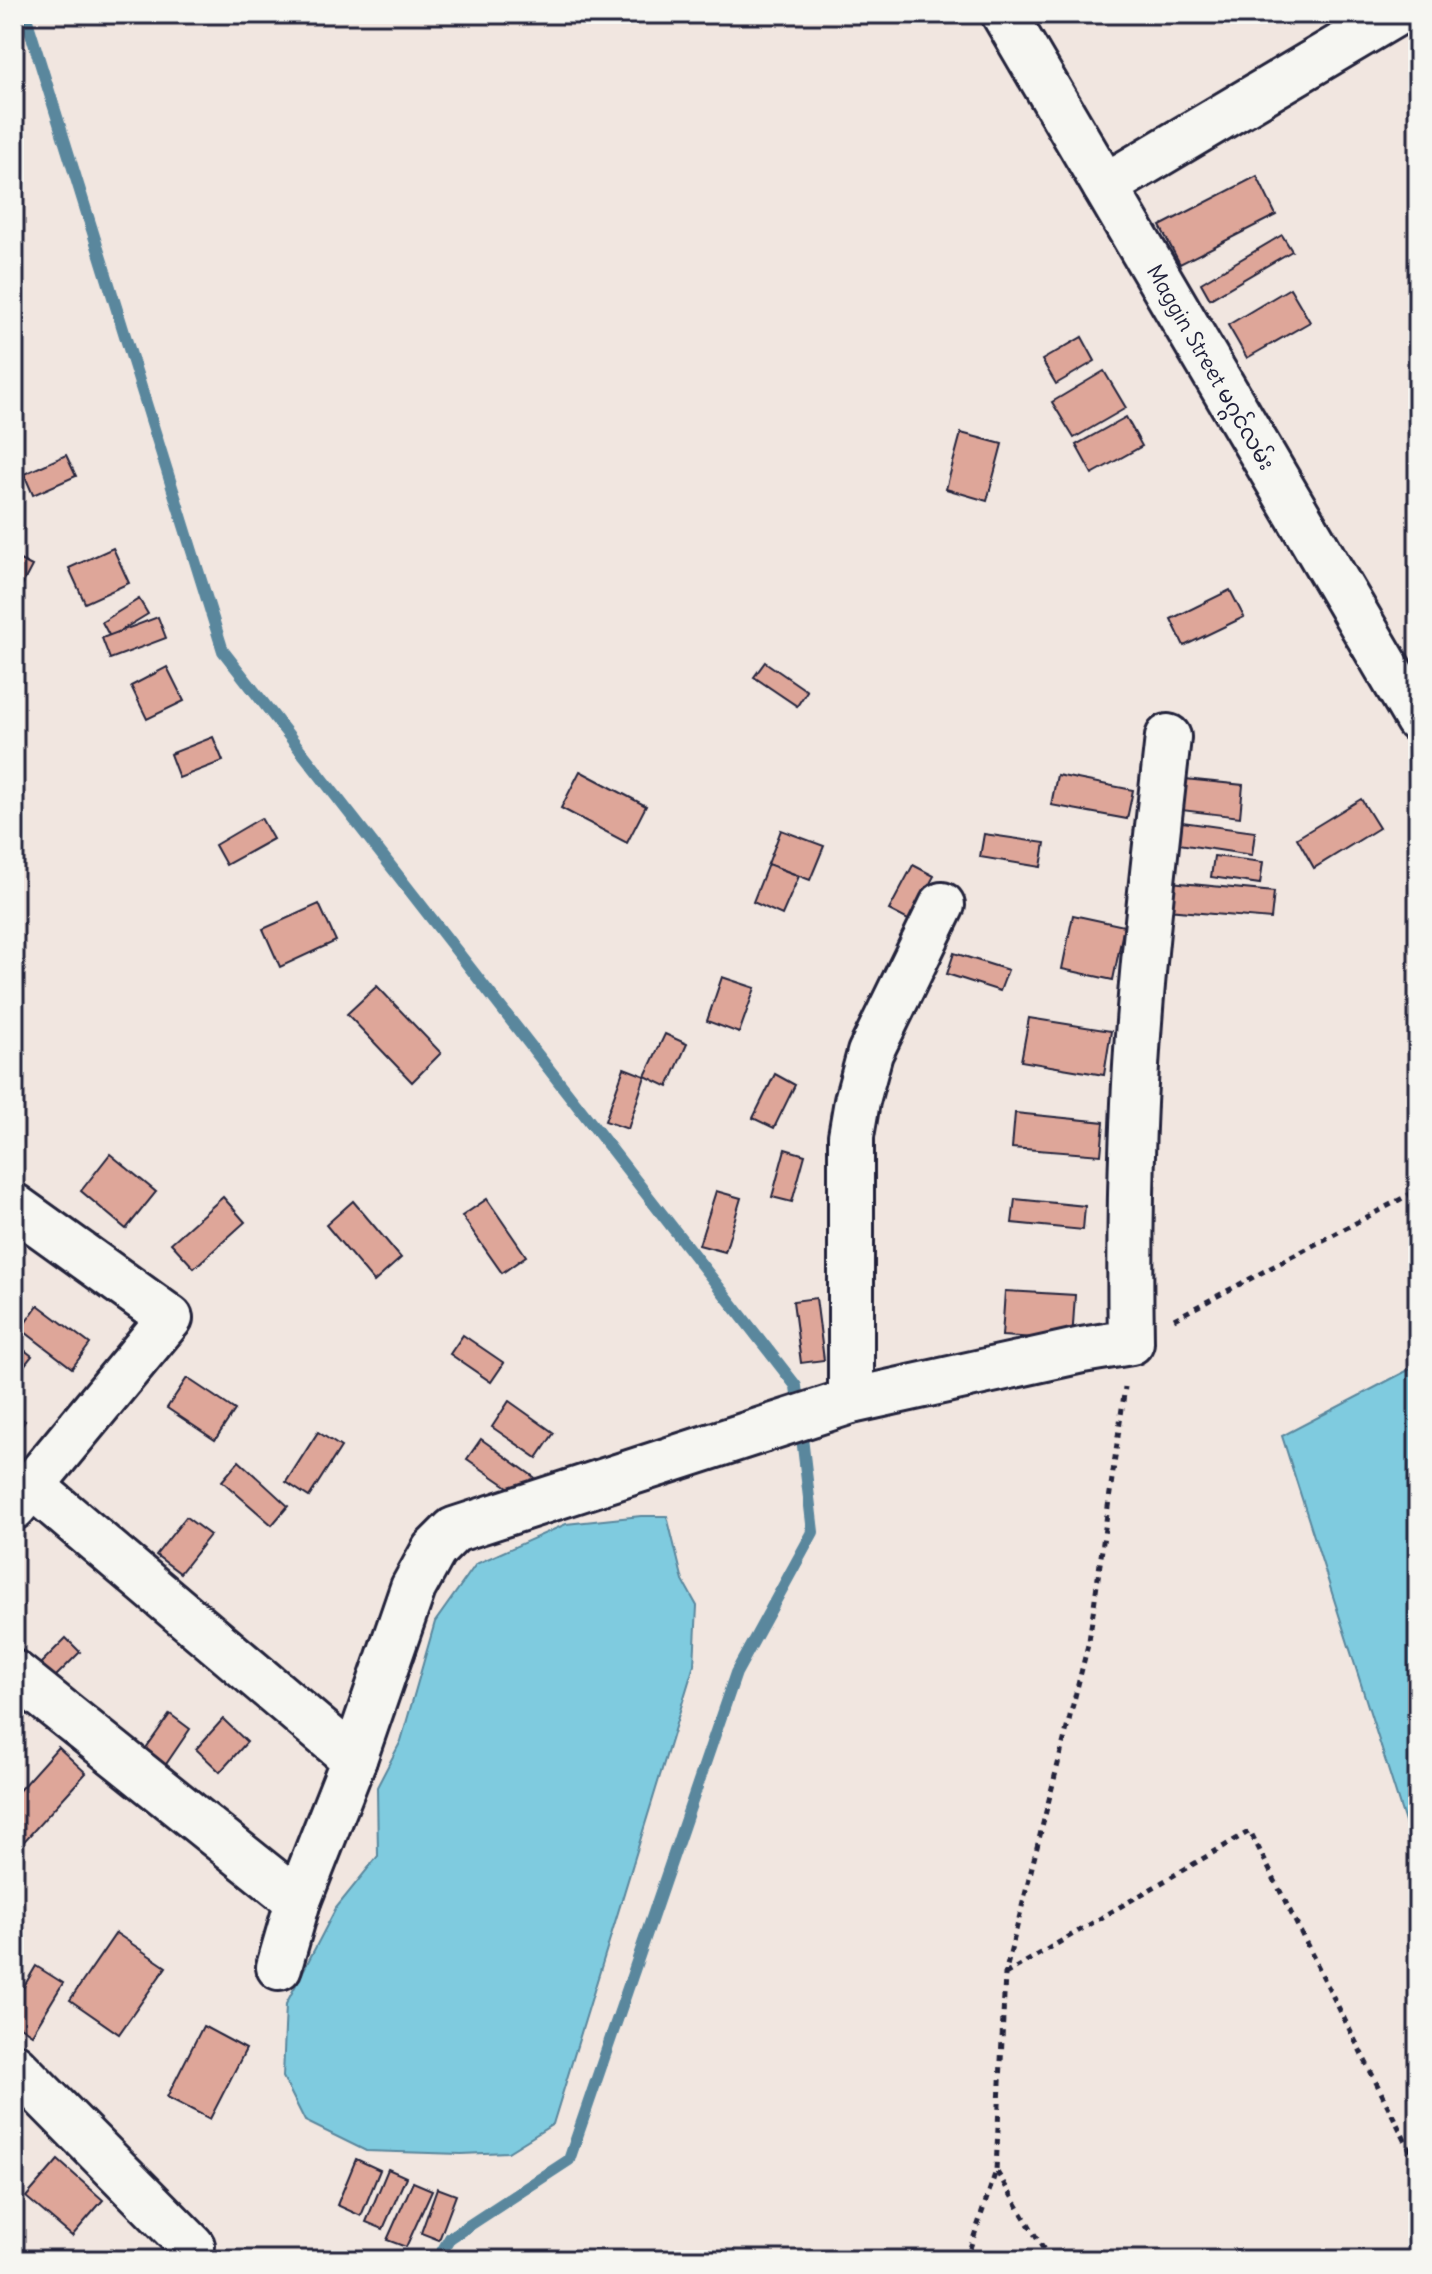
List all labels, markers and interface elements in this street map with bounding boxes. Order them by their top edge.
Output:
street label: Maggin Street မဂ္ဂင်လမ်း [1136,259,1282,478]

